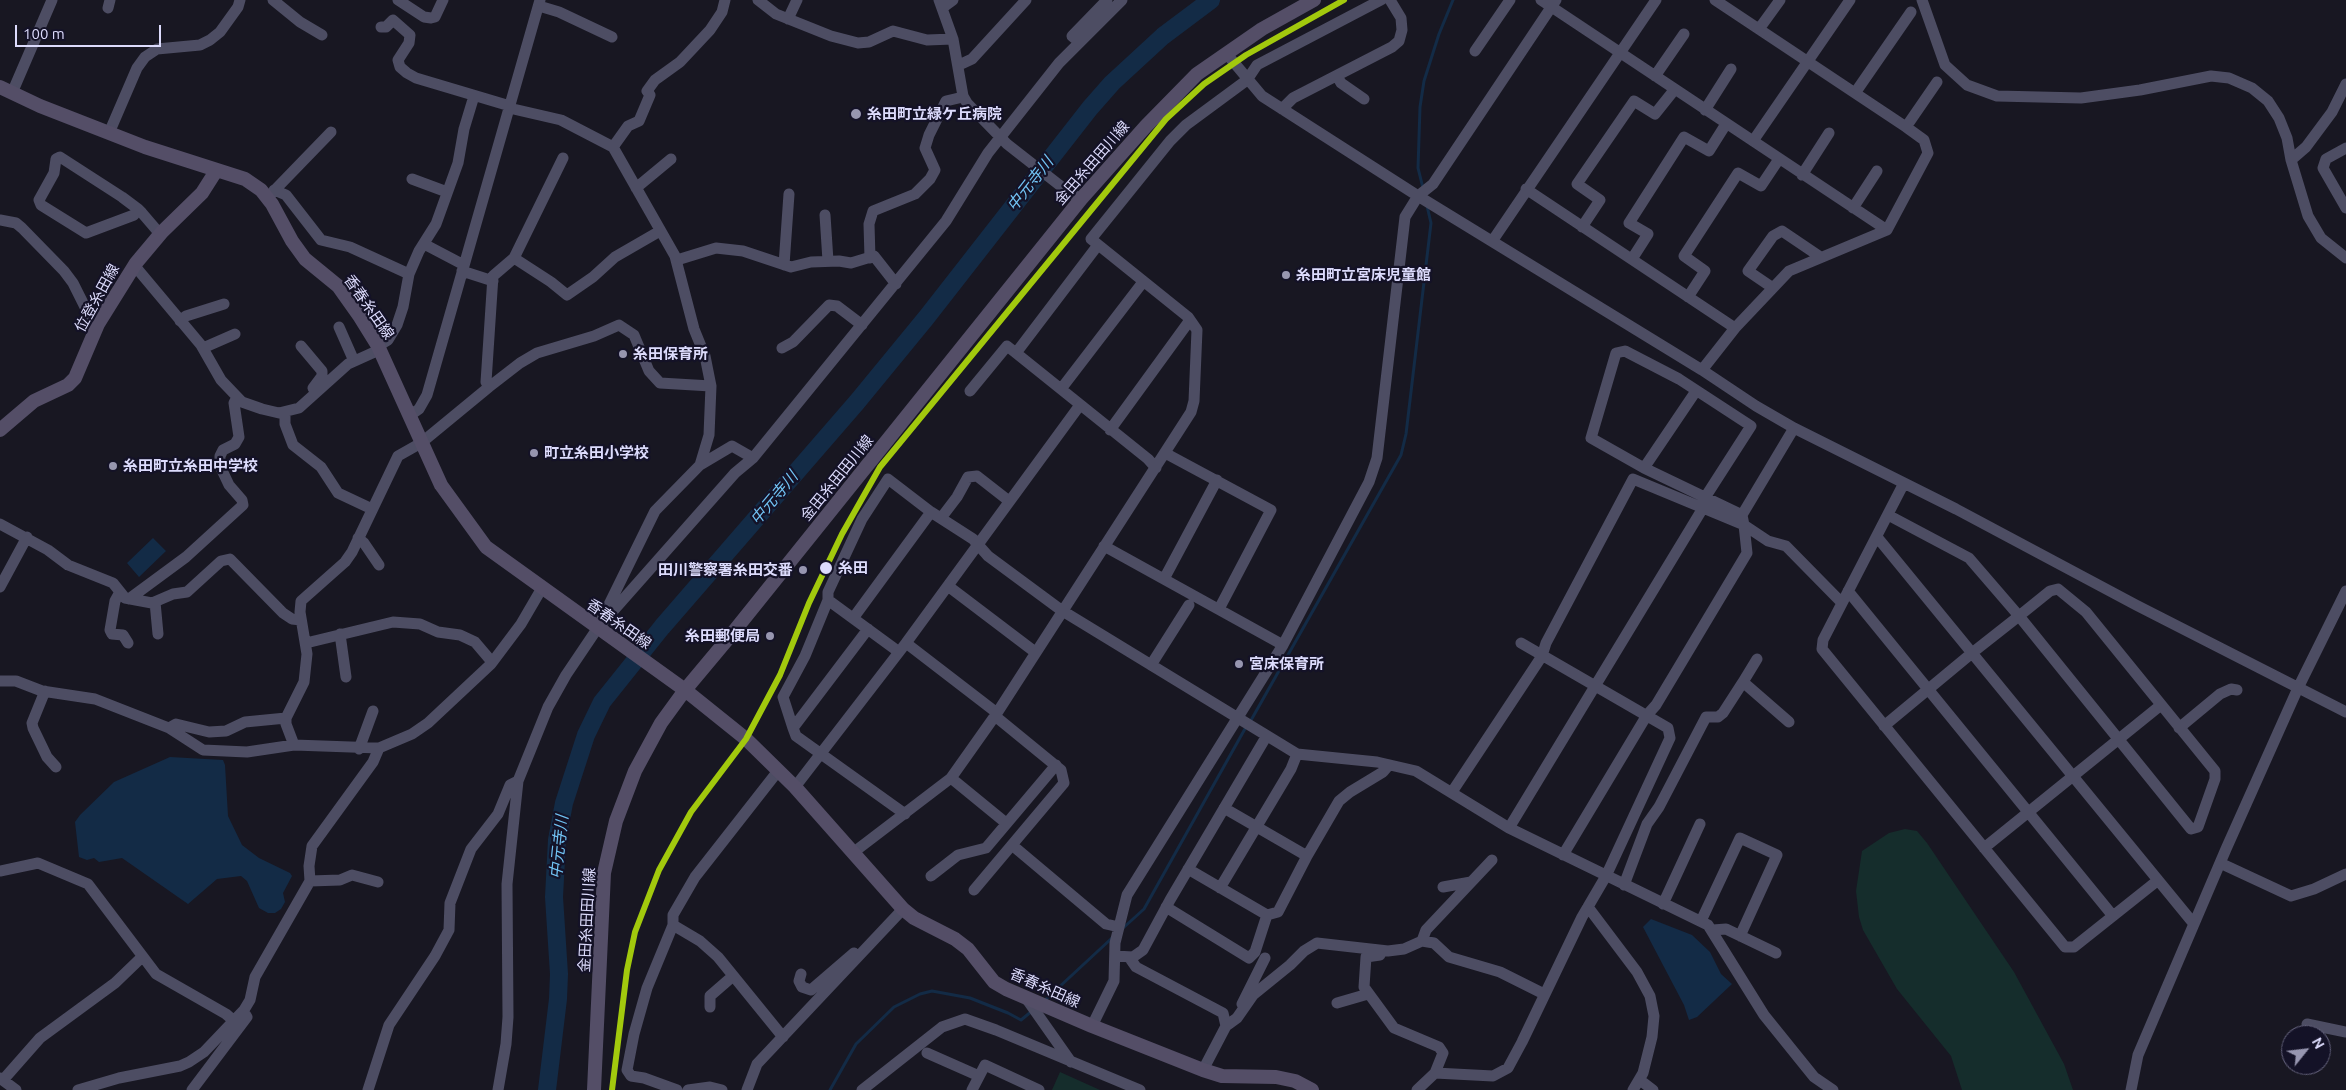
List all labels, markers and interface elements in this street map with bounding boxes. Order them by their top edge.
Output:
scale bar [18,15,164,47]
text: 100 m [23,25,65,42]
place label: 糸田町立緑ケ丘病院 [867,105,1002,123]
marker: 糸田町立緑ケ丘病院 [849,107,863,121]
street label: 金田糸田田川線 [1051,117,1133,209]
water label: 中元寺川 [1003,153,1057,215]
street label: 位登糸田線 [71,261,123,335]
place label: 糸田町立宮床児童館 [1296,266,1431,284]
marker: 糸田町立宮床児童館 [1280,269,1292,281]
street label: 香春糸田線 [340,271,398,343]
place label: 糸田保育所 [633,345,708,363]
marker: 糸田保育所 [617,348,629,360]
street label: 金田糸田田川線 [797,432,877,524]
place label: 町立糸田小学校 [544,444,649,462]
marker: 町立糸田小学校 [528,447,540,459]
place label: 糸田町立糸田中学校 [123,457,258,475]
marker: 糸田町立糸田中学校 [107,460,119,472]
water label: 中元寺川 [746,467,802,529]
place label: 糸田 [838,559,868,577]
marker: 糸田 [818,560,834,576]
place label: 田川警察署糸田交番 [658,561,793,579]
marker: 田川警察署糸田交番 [797,564,809,576]
street label: 香春糸田線 [583,595,655,653]
place label: 糸田郵便局 [685,627,760,645]
marker: 糸田郵便局 [764,630,776,642]
place label: 宮床保育所 [1249,655,1324,673]
marker: 宮床保育所 [1233,658,1245,670]
water label: 中元寺川 [546,814,572,880]
street label: 金田糸田田川線 [575,867,599,973]
street label: 香春糸田線 [1007,965,1083,1011]
north arrow [2281,1025,2331,1075]
text: N [2309,1035,2328,1052]

